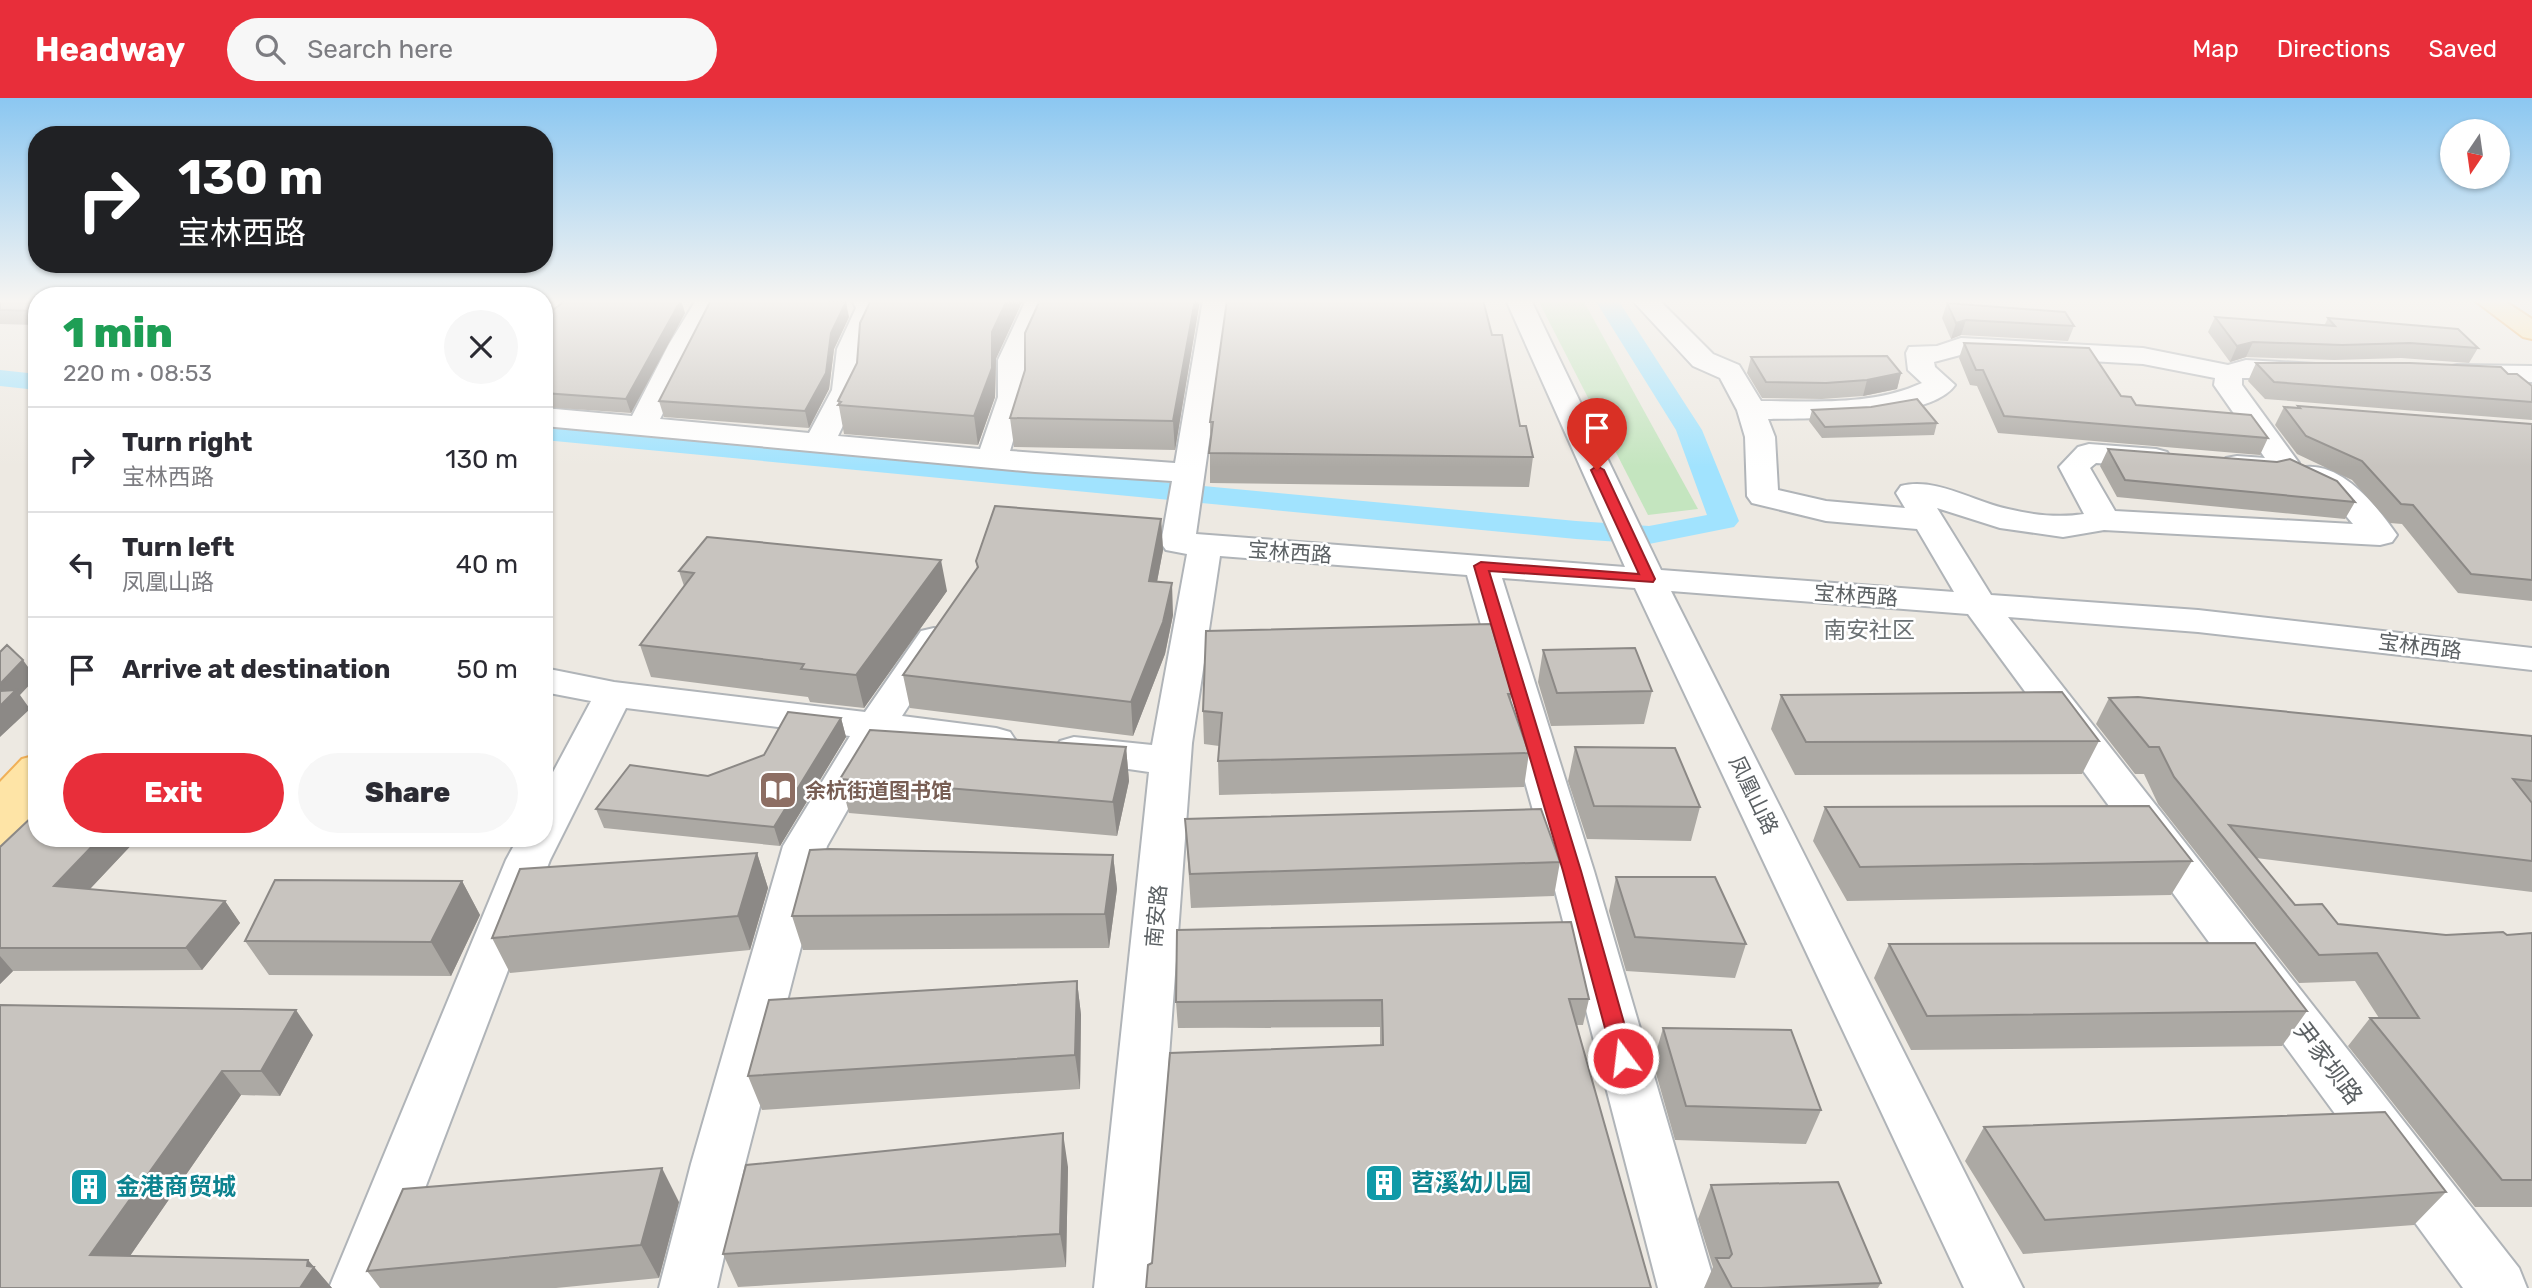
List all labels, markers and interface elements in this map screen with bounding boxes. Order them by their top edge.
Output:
search box [227,18,717,81]
text: Headway [35,30,185,69]
icon: search [251,30,289,68]
text: Search here [307,34,453,65]
text: Map [2192,35,2239,63]
text: Directions [2277,35,2390,63]
text: Saved [2428,35,2497,63]
north arrow [2440,119,2510,189]
map controls [2440,119,2510,189]
text: 130 m [178,148,323,206]
icon: right [63,154,154,245]
text: 宝林西路 [178,214,306,252]
text: 1 min [63,308,173,358]
button: close [444,310,518,384]
text: 220 m · 08:53 [63,359,212,387]
pin [1567,398,1627,470]
icon: arrive [1578,409,1616,447]
text: Turn right [122,427,252,458]
icon: right [63,441,101,479]
text: 130 m [445,444,518,475]
text: 宝林西路 [122,463,214,491]
text: Turn left [122,532,234,563]
street label: 宝林西路 [1247,537,1333,567]
icon: left [63,546,101,584]
text: 40 m [456,549,518,580]
text: 凤凰山路 [122,568,214,596]
street label: 宝林西路 [1813,580,1899,610]
district label: 南安社区 [1823,616,1915,644]
street label: 宝林西路 [2377,628,2463,664]
icon: arrive [63,651,101,689]
text: Arrive at destination [122,654,390,685]
text: 50 m [457,654,518,685]
street label: 凤凰山路 [1724,752,1784,838]
button: Exit [63,753,284,833]
button: Share [298,753,518,833]
library icon: 余杭街道图书馆 [757,769,799,811]
place label: 余杭街道图书馆 [805,778,952,803]
street label: 南安路 [1141,884,1171,948]
street label: 尹家坝路 [2288,1016,2368,1110]
position arrow [1586,1021,1660,1095]
building icon: 苕溪幼儿园 [1363,1162,1405,1204]
building icon: 金港商贸城 [68,1166,110,1208]
place label: 苕溪幼儿园 [1411,1169,1531,1197]
place label: 金港商贸城 [116,1173,236,1201]

